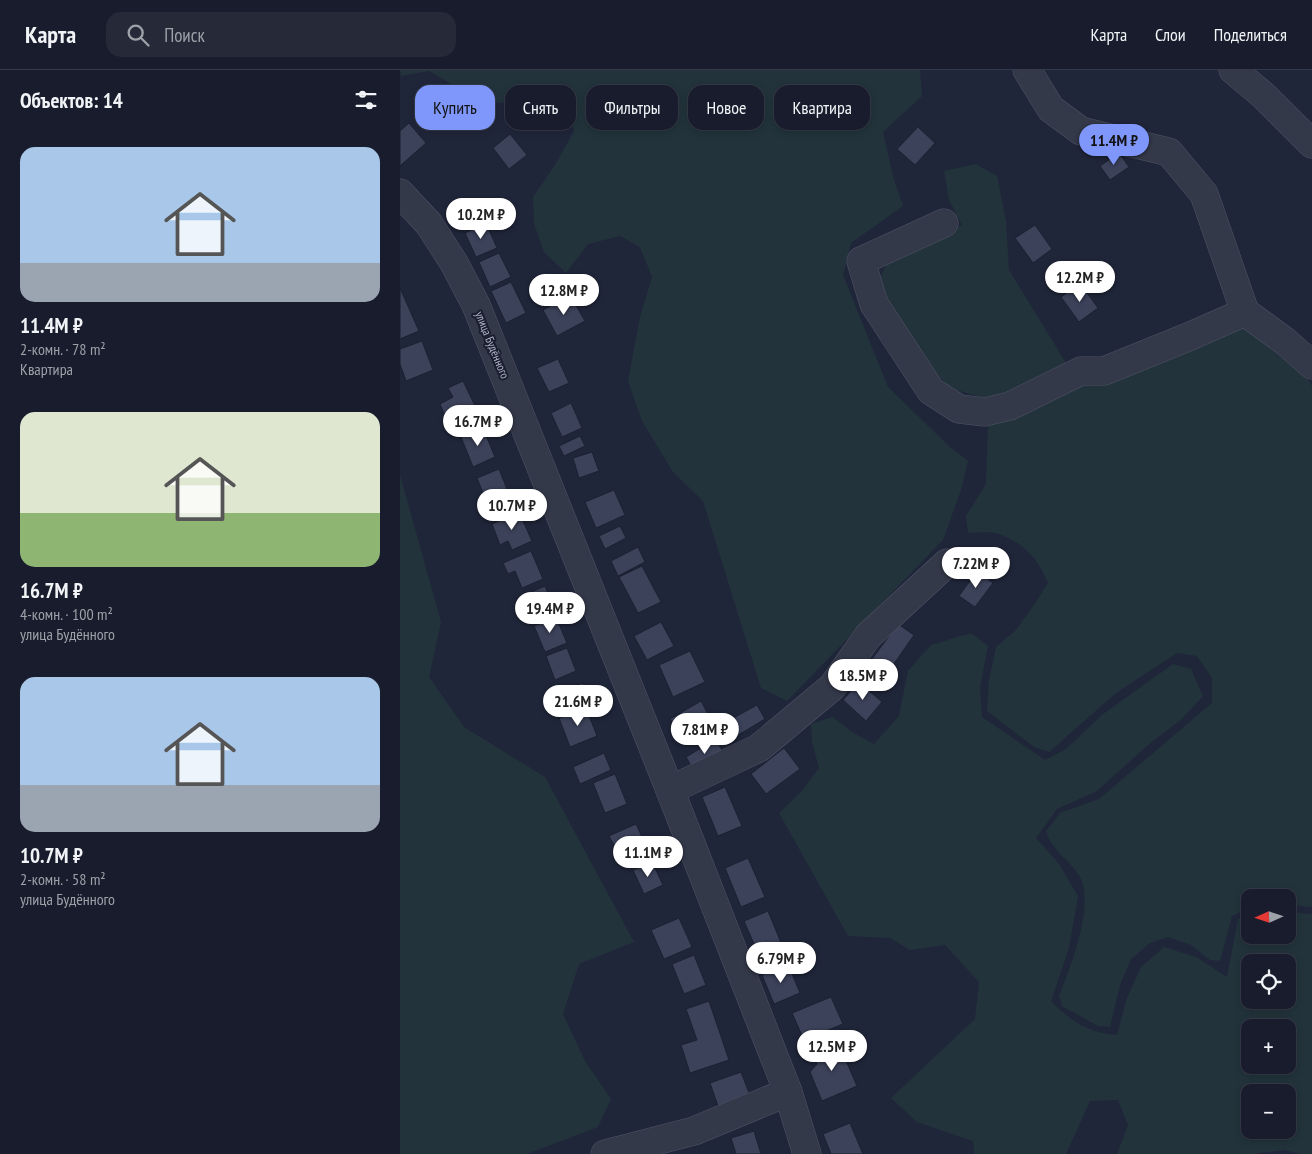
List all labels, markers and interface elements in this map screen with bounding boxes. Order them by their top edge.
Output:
search box [106,12,456,57]
text: Карта [25,19,76,50]
icon: search [124,21,152,49]
text: Поиск [164,23,205,47]
text: Карта [1090,23,1127,46]
text: Слои [1155,23,1186,46]
text: Поделиться [1214,23,1287,46]
chip: Купить [415,85,495,130]
chip: Снять [505,85,576,130]
chip: Фильтры [586,85,678,130]
chip: Новое [688,85,764,130]
chip: Квартира [774,85,870,130]
icon: filters [352,86,380,114]
text: Объектов: 14 [20,87,123,114]
pin: 11.4M ₽ [1068,124,1160,166]
text: 11.4M ₽ [1090,130,1138,150]
icon: home [155,179,245,269]
pin: 10.2M ₽ [435,198,527,240]
text: 10.2M ₽ [457,204,505,224]
pin: 12.2M ₽ [1034,260,1126,303]
text: 12.2M ₽ [1056,267,1104,287]
pin: 12.8M ₽ [518,274,610,316]
text: 12.8M ₽ [540,280,588,300]
street label: улица Будённого [472,309,513,381]
text: 11.4M ₽ [20,312,83,339]
text: 2-комн. · 78 m² [20,339,106,359]
text: Квартира [20,359,73,379]
pin: 16.7M ₽ [432,404,524,447]
text: 16.7M ₽ [454,411,502,431]
icon: home [155,444,245,534]
pin: 10.7M ₽ [466,488,558,531]
text: 10.7M ₽ [488,495,536,515]
pin: 7.22M ₽ [930,546,1022,589]
text: 7.22M ₽ [953,553,999,573]
text: 16.7M ₽ [20,577,83,604]
pin: 19.4M ₽ [504,592,596,634]
text: 19.4M ₽ [526,598,574,618]
text: 4-комн. · 100 m² [20,604,113,624]
text: улица Будённого [20,624,115,644]
pin: 18.5M ₽ [817,658,909,701]
text: 18.5M ₽ [839,665,887,685]
pin: 21.6M ₽ [532,684,624,727]
text: 21.6M ₽ [554,691,602,711]
icon: home [155,709,245,799]
pin: 7.81M ₽ [659,712,751,755]
text: 7.81M ₽ [682,719,728,739]
pin: 11.1M ₽ [602,836,694,878]
text: 10.7M ₽ [20,842,83,869]
text: 11.1M ₽ [624,842,672,862]
text: 2-комн. · 58 m² [20,869,106,889]
text: улица Будённого [20,889,115,909]
north arrow [1241,889,1296,944]
map controls [1241,889,1296,1139]
pin: 6.79M ₽ [735,942,827,984]
text: 6.79M ₽ [757,948,805,968]
button: locate [1241,954,1296,1009]
button: + [1241,1019,1296,1074]
pin: 12.5M ₽ [786,1030,878,1072]
text: 12.5M ₽ [808,1036,856,1056]
button: − [1241,1084,1296,1139]

